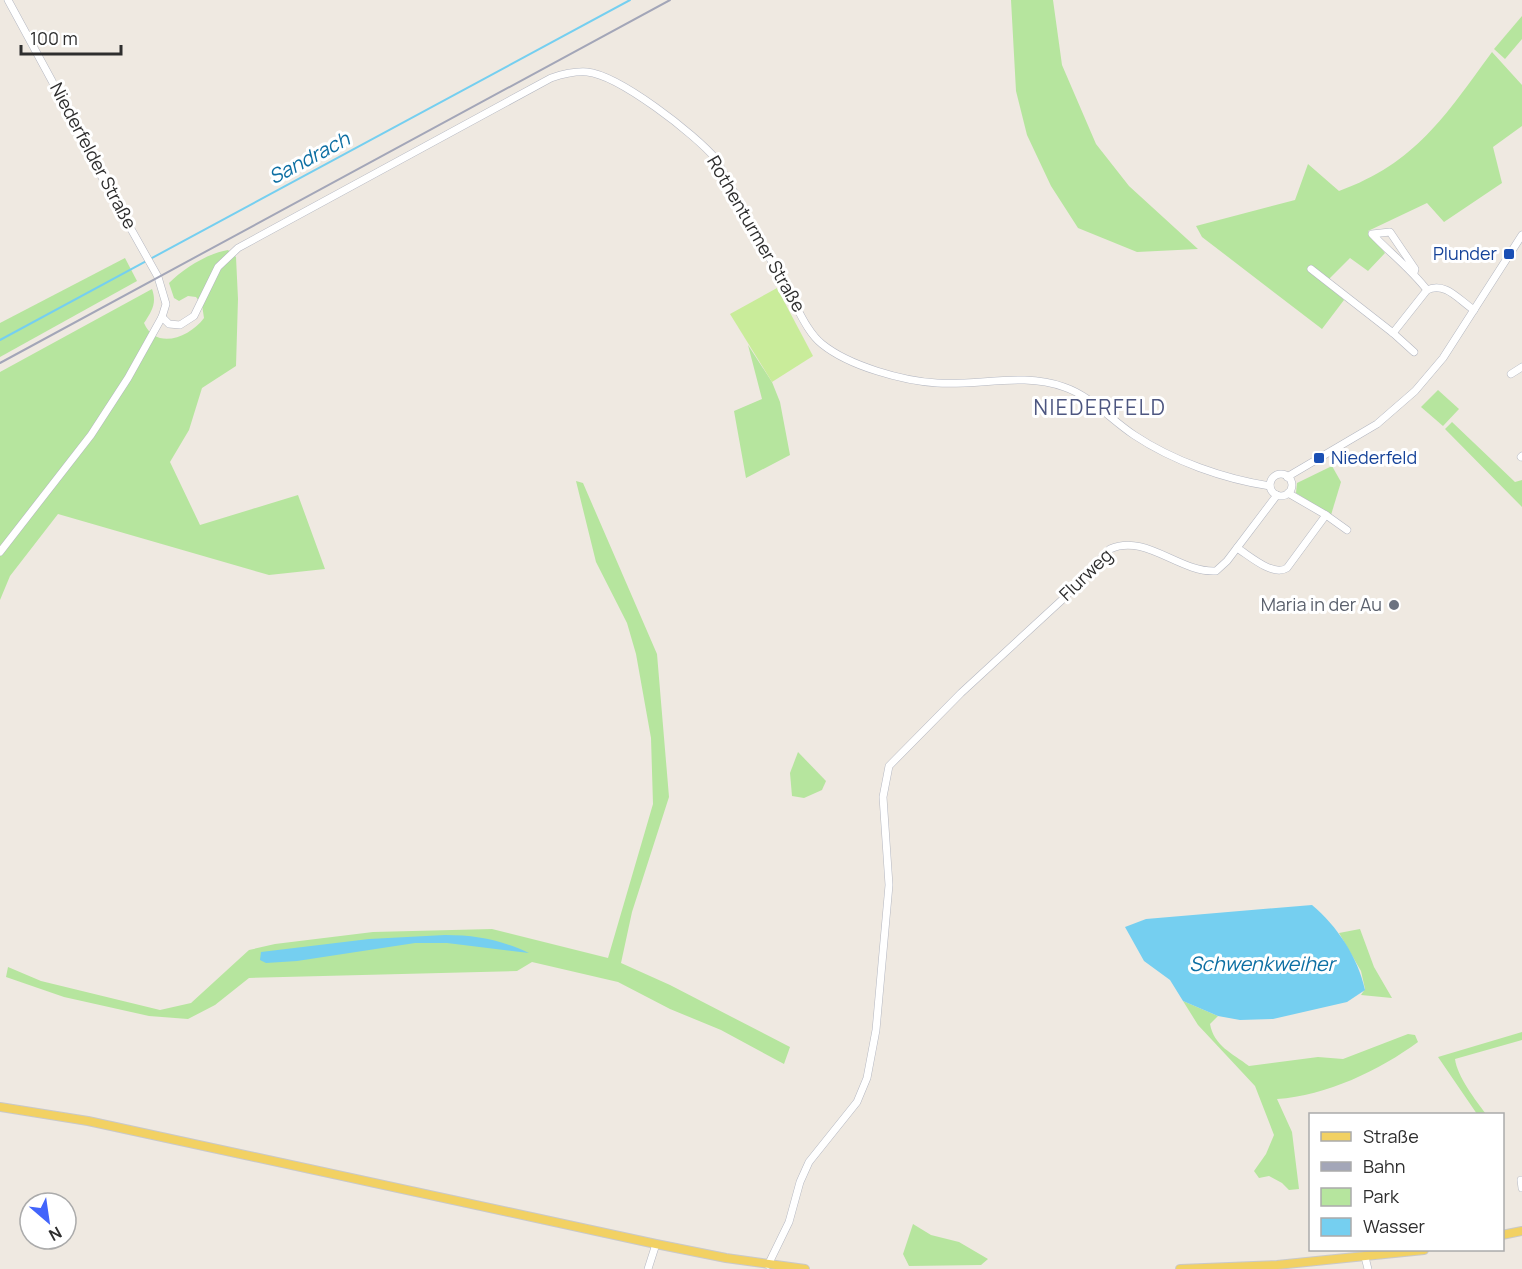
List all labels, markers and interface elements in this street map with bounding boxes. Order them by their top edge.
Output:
scale bar [21,18,122,56]
text: 100 m [30,26,78,50]
street label: Niederfelder Straße [45,78,143,233]
water label: Sandrach [264,124,355,190]
street label: Rothenturmer Straße [702,151,811,316]
place label: Plunder [1433,241,1498,265]
marker: Plunder [1502,247,1516,261]
district label: NIEDERFELD [1034,393,1166,421]
place label: Niederfeld [1331,445,1417,469]
marker: Niederfeld [1312,451,1326,465]
street label: Flurweg [1054,543,1117,606]
place label: Maria in der Au [1261,592,1382,616]
marker: Maria in der Au [1387,598,1401,612]
water label: Schwenkweiher [1189,950,1338,977]
legend [1309,1113,1504,1251]
text: Straße [1363,1124,1419,1148]
text: Bahn [1363,1154,1405,1178]
text: Park [1363,1184,1400,1208]
north arrow [18,1191,78,1251]
text: Wasser [1363,1214,1425,1238]
text: N [45,1222,66,1247]

